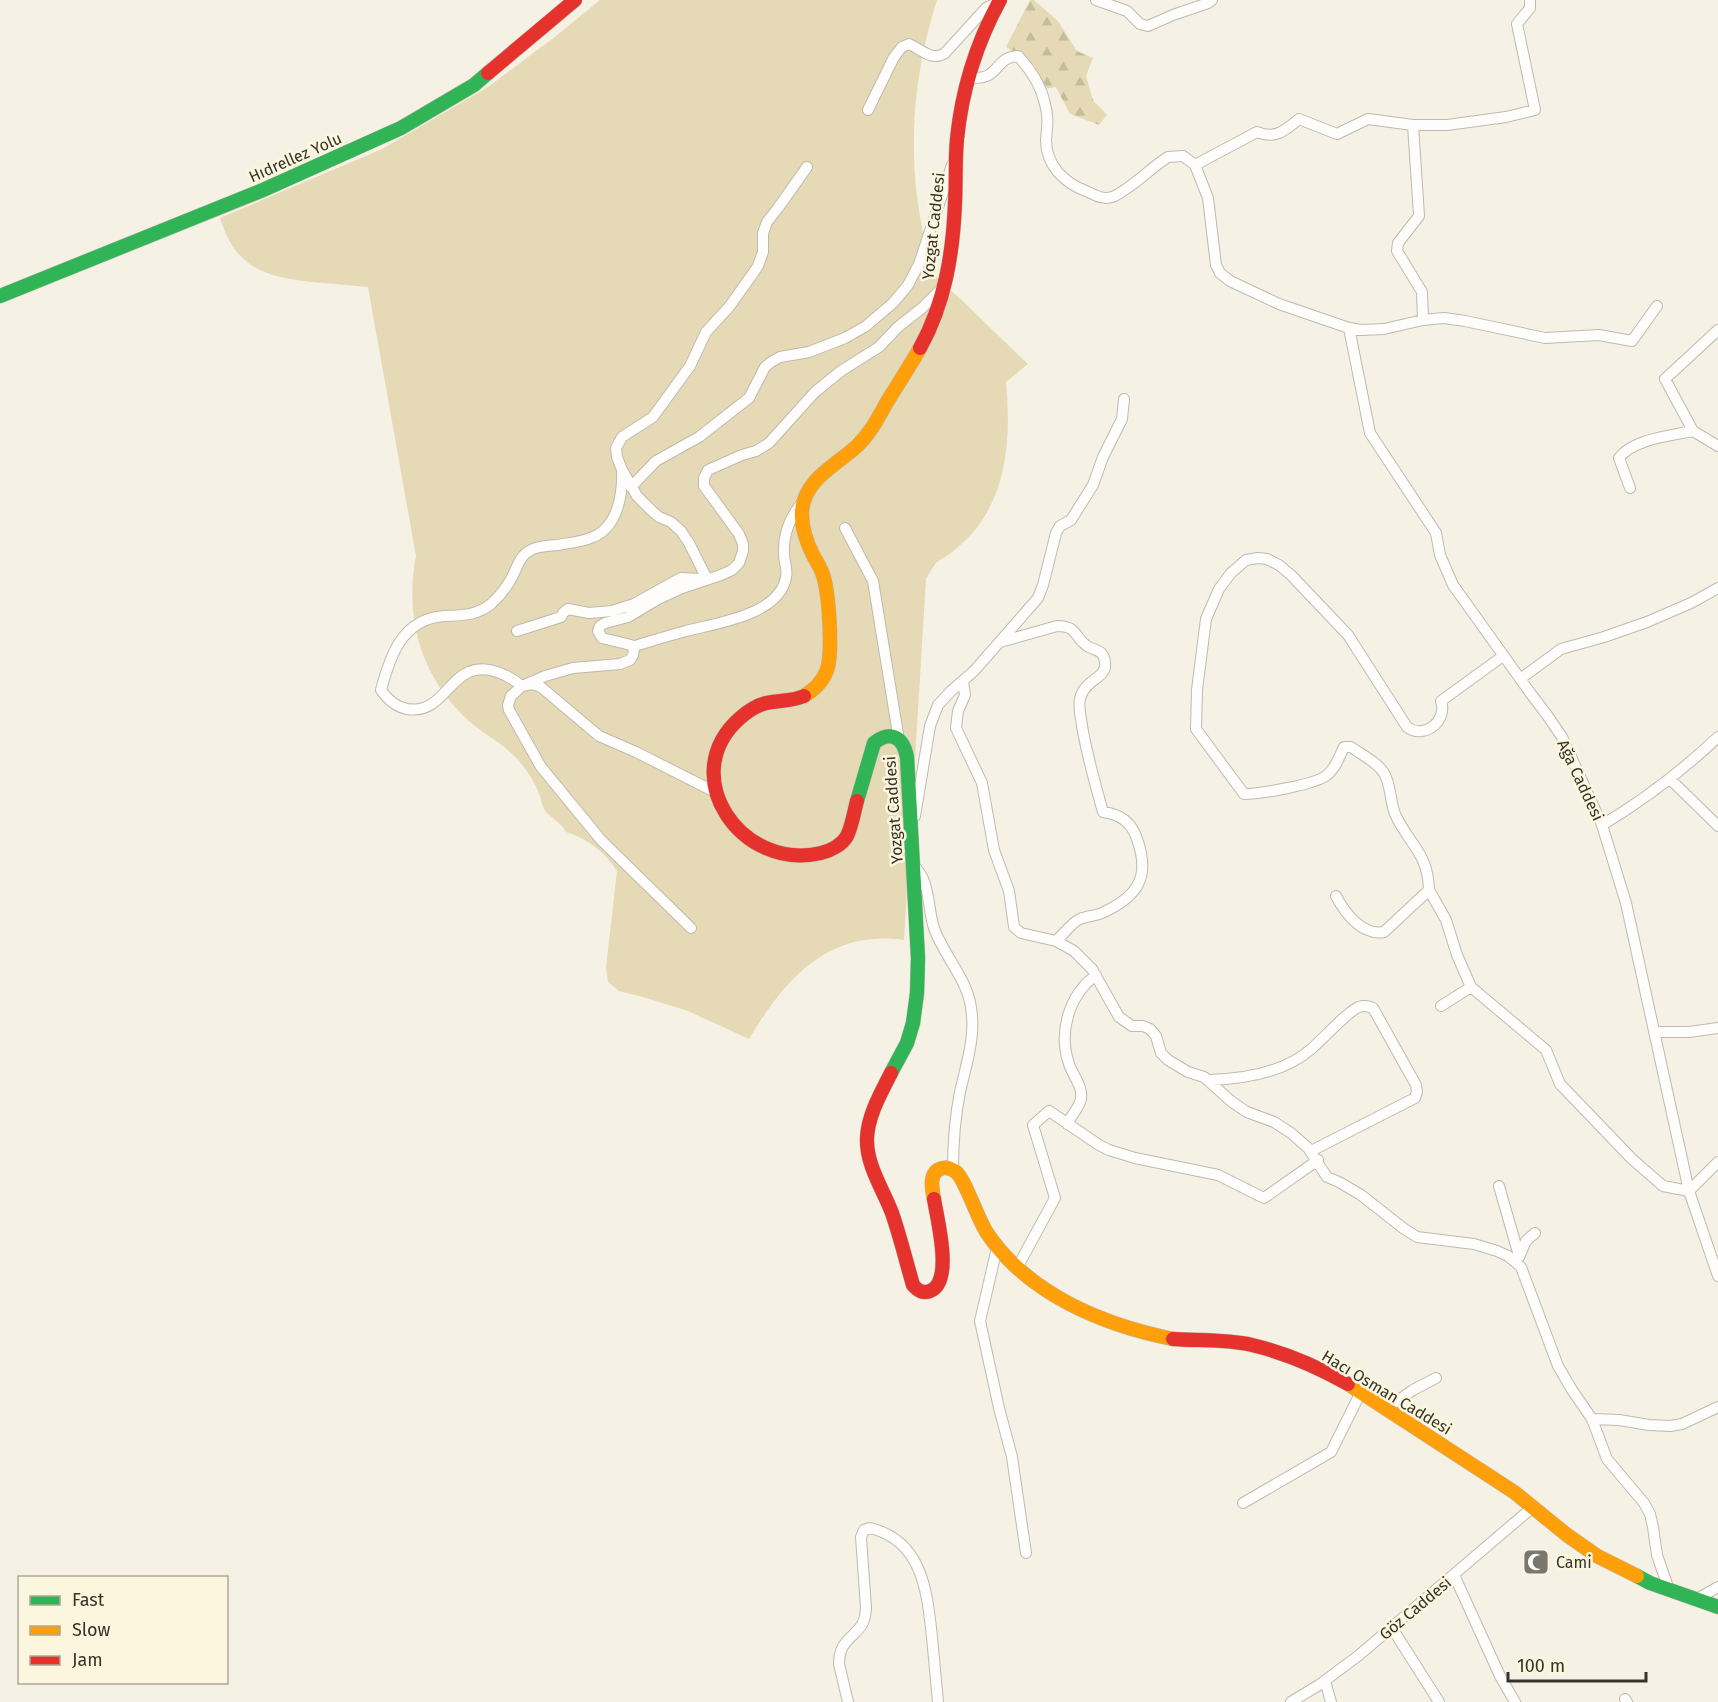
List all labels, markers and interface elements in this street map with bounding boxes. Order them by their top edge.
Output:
street label: Hıdrellez Yolu [246,128,345,186]
street label: Yozgat Caddesi [918,171,949,281]
street label: Ağa Caddesi [1553,737,1608,824]
street label: Yozgat Caddesi [880,755,907,865]
street label: Hacı Osman Caddesi [1318,1346,1455,1439]
mosque icon: Cami [1521,1547,1551,1577]
place label: Cami [1556,1553,1592,1572]
street label: Göz Caddesi [1376,1573,1455,1644]
legend [18,1576,228,1684]
text: Fast [72,1589,105,1611]
text: Slow [72,1619,111,1641]
scale bar [1508,1645,1646,1683]
text: Jam [72,1649,103,1671]
text: 100 m [1517,1655,1565,1677]

